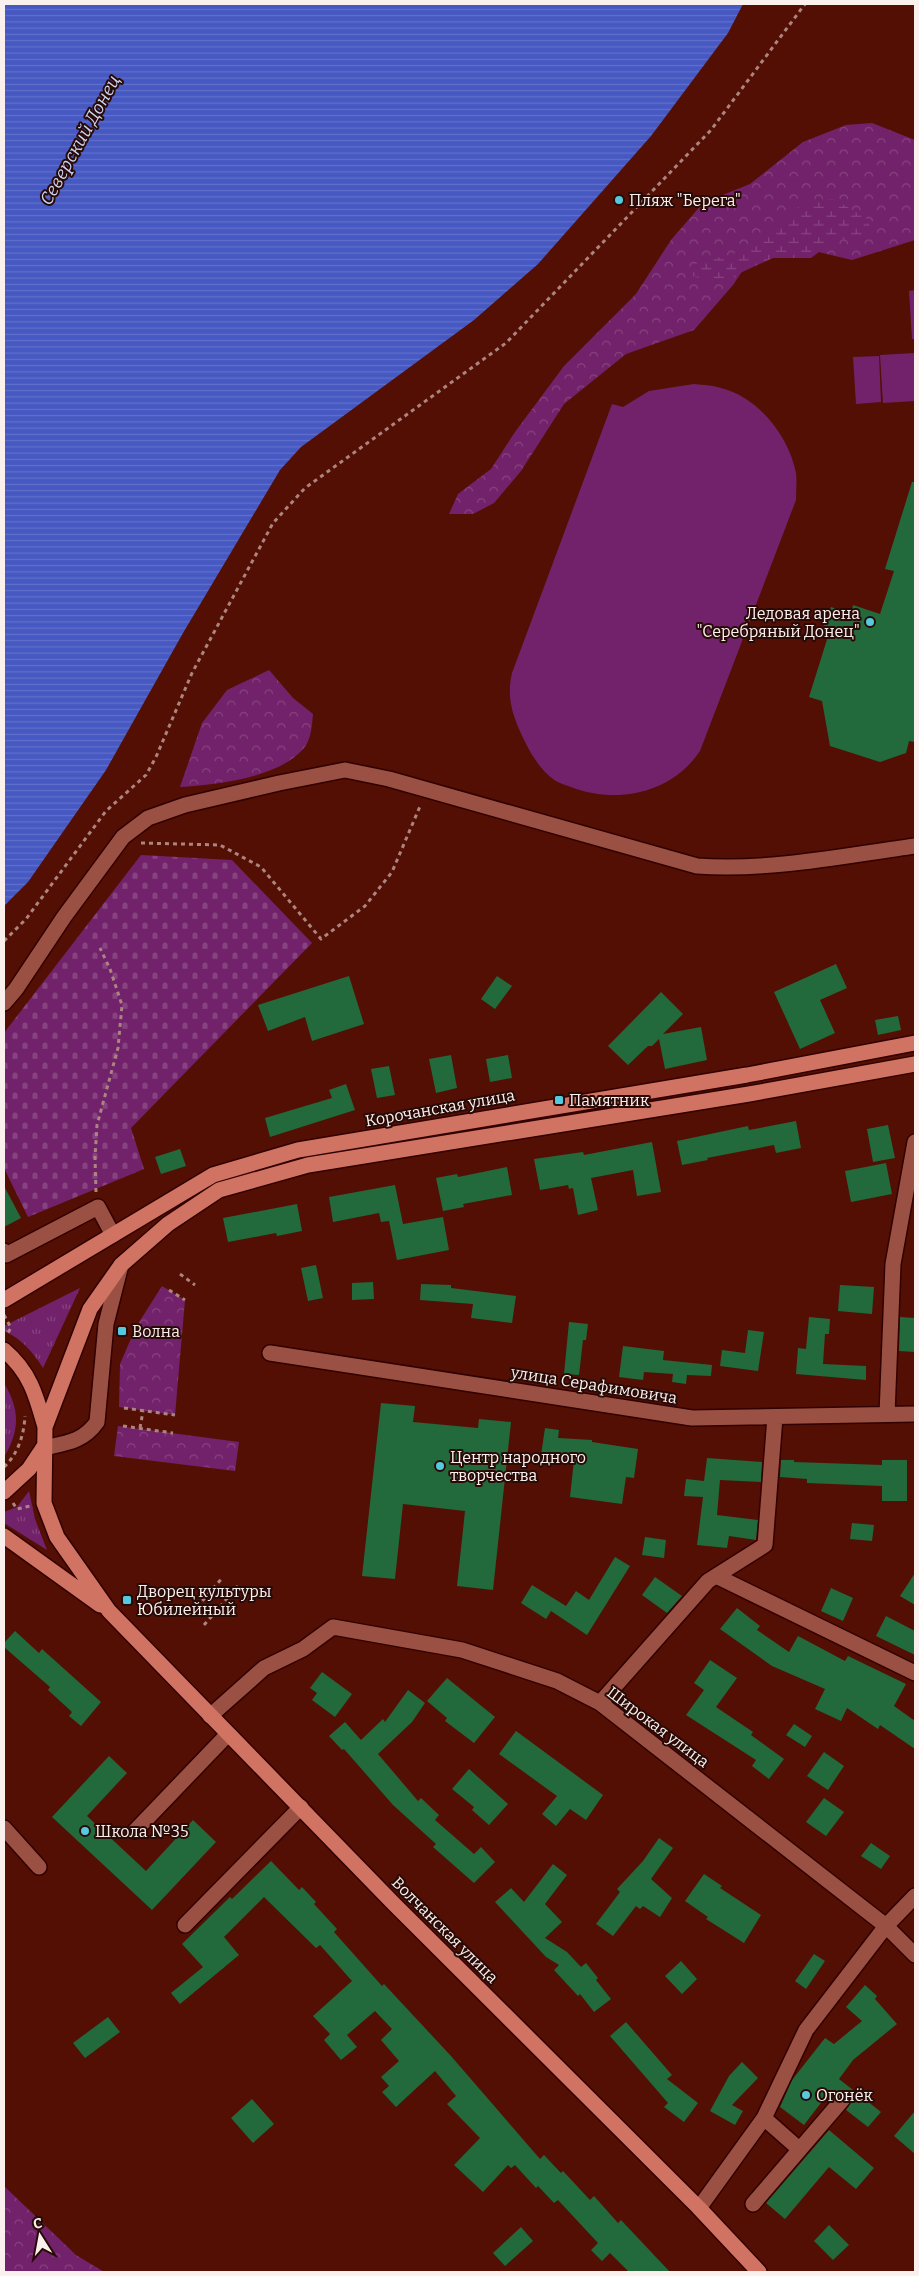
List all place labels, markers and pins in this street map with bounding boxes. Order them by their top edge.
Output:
place label: Пляж "Берега" [629,191,741,210]
marker: Пляж "Берега" [613,194,625,206]
place label: Ледовая арена "Серебряный Донец" [697,604,860,641]
marker: Ледовая арена "Серебряный Донец" [864,616,876,628]
place label: Памятник [569,1091,650,1110]
marker: Памятник [553,1094,565,1106]
place label: Волна [132,1322,180,1341]
marker: Волна [116,1325,128,1337]
place label: Центр народного творчества [450,1448,586,1485]
marker: Центр народного творчества [434,1460,446,1472]
place label: Дворец культуры Юбилейный [137,1582,272,1619]
marker: Дворец культуры Юбилейный [121,1594,133,1606]
place label: Школа №35 [95,1822,189,1841]
marker: Школа №35 [79,1825,91,1837]
place label: Огонёк [816,2086,873,2105]
marker: Огонёк [800,2089,812,2101]

